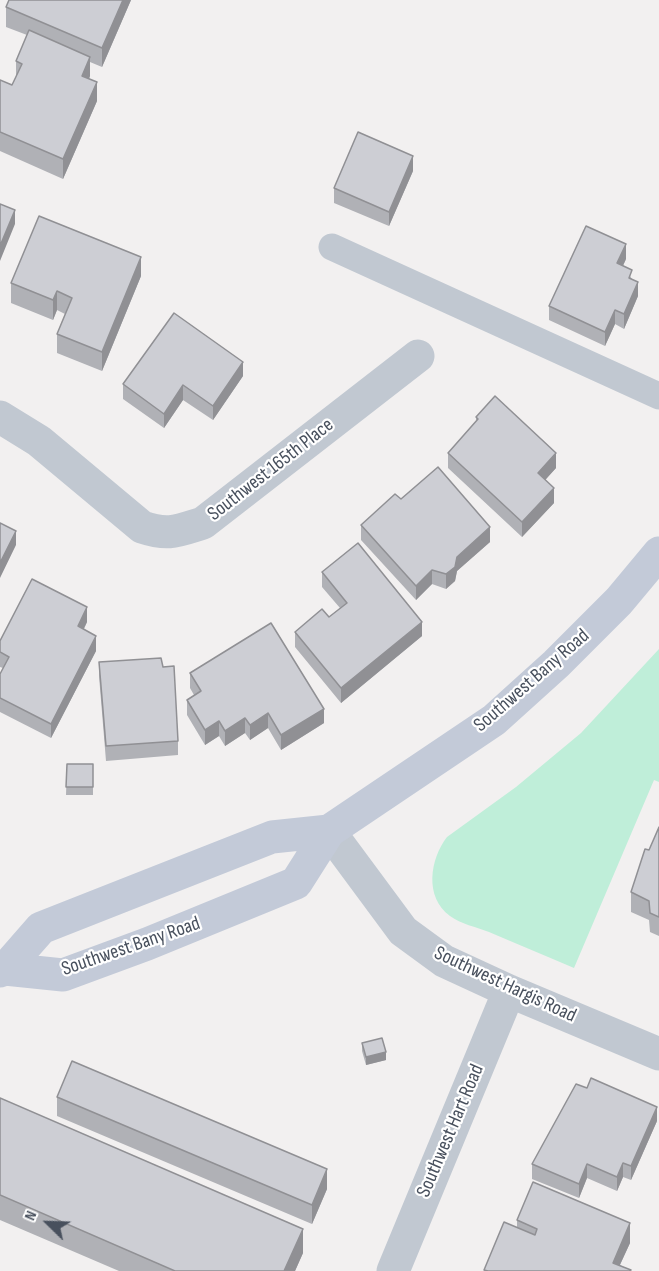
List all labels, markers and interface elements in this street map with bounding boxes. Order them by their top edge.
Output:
street label: Southwest 165th Place [203,413,339,527]
street label: Southwest Bany Road [469,624,595,738]
street label: Southwest Bany Road [59,912,203,982]
street label: Southwest Hargis Road [430,942,580,1028]
street label: Southwest Hart Road [412,1061,490,1201]
north arrow [18,1193,78,1253]
text: N [21,1208,41,1223]

